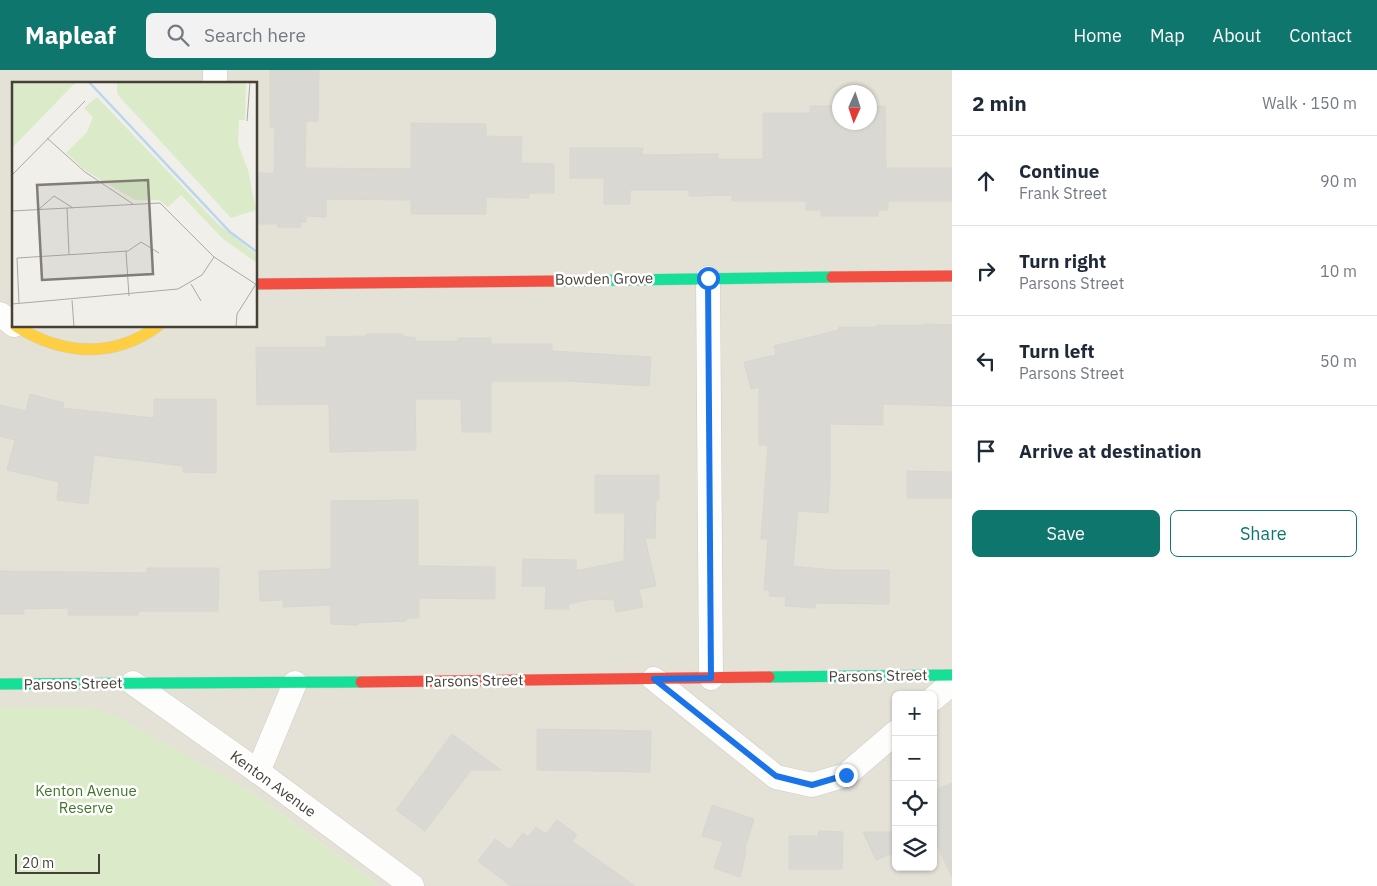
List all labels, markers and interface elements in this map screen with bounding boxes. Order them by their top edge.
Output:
search box [146,13,496,58]
text: Mapleaf [25,19,116,51]
icon: search [164,21,192,49]
text: Search here [204,23,306,47]
text: Home [1074,24,1122,47]
text: Map [1150,24,1185,47]
text: About [1213,24,1261,47]
text: Contact [1289,24,1352,47]
inset map [12,82,258,328]
north arrow [832,85,877,130]
text: 2 min [972,89,1027,117]
text: Walk · 150 m [1262,93,1357,113]
text: Continue [1019,159,1099,183]
icon: ahead [972,167,1000,195]
text: 90 m [1320,171,1357,191]
text: Frank Street [1019,183,1107,203]
text: Turn right [1019,249,1106,273]
icon: right [972,257,1000,285]
text: 10 m [1320,261,1357,281]
route start [697,267,720,290]
street label: Bowden Grove [555,268,653,289]
text: Parsons Street [1019,273,1124,293]
text: Turn left [1019,339,1095,363]
icon: left [972,347,1000,375]
text: 50 m [1320,351,1357,371]
text: Parsons Street [1019,363,1124,383]
icon: arrive [972,437,1000,465]
text: Arrive at destination [1019,439,1202,463]
button: Save [972,510,1160,557]
button: Share [1170,510,1357,557]
street label: Parsons Street [828,665,927,686]
street label: Parsons Street [424,670,523,691]
street label: Parsons Street [23,673,122,694]
map controls [892,691,937,871]
button: + [892,691,937,736]
button: − [892,736,937,781]
street label: Kenton Avenue [227,746,320,821]
route end [835,764,858,787]
park label: Kenton Avenue Reserve [35,781,137,817]
button: locate [892,781,937,826]
button: layers [892,826,937,871]
scale bar [15,851,100,874]
text: 20 m [22,854,54,872]

